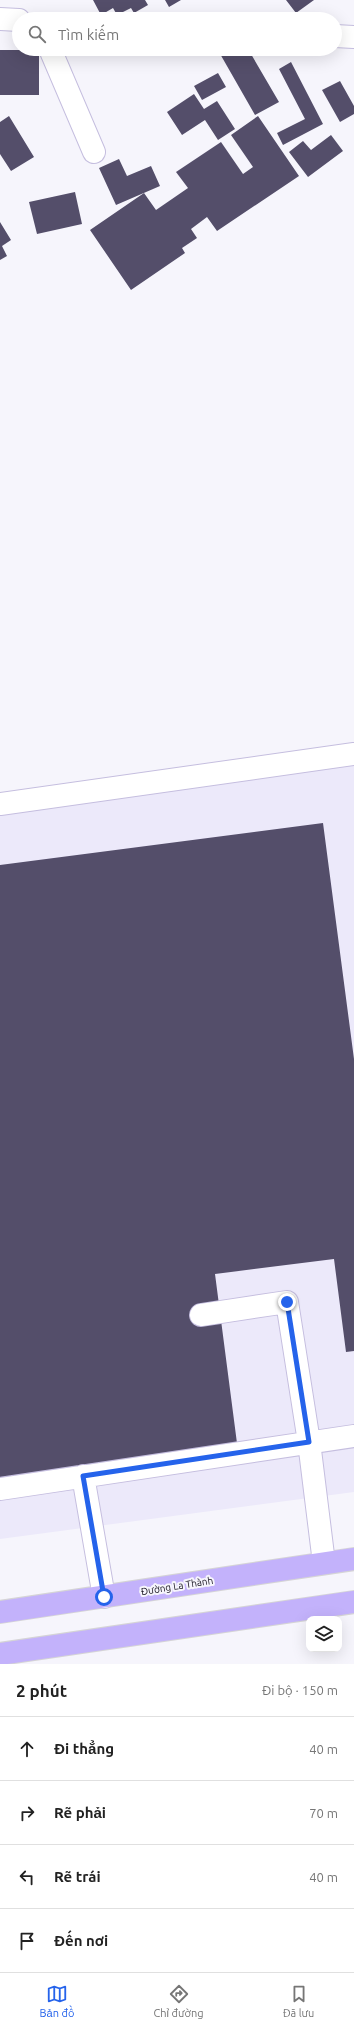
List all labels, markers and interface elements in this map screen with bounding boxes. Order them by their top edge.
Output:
search box [12,12,342,56]
icon: search [26,23,48,45]
text: Tìm kiếm [58,26,119,43]
route end [278,1293,296,1311]
street label: Đường La Thành [140,1575,214,1597]
route start [95,1588,113,1606]
map controls [306,1616,342,1652]
button: layers [306,1616,342,1652]
text: 2 phút [16,1681,67,1700]
text: Đi bộ · 150 m [262,1683,338,1697]
icon: ahead [16,1738,38,1760]
text: Đi thẳng [54,1740,114,1757]
text: 40 m [309,1742,338,1756]
icon: right [16,1802,38,1824]
text: Rẽ phải [54,1804,106,1821]
text: 70 m [309,1806,338,1820]
icon: left [16,1866,38,1888]
text: Rẽ trái [54,1868,101,1885]
text: 40 m [309,1870,338,1884]
icon: arrive [16,1930,38,1952]
text: Đến nơi [54,1932,108,1949]
tab: Bản đồ [40,1983,74,2019]
tab: Chỉ đường [154,1983,204,2019]
tab: Đã lưu [283,1983,314,2019]

